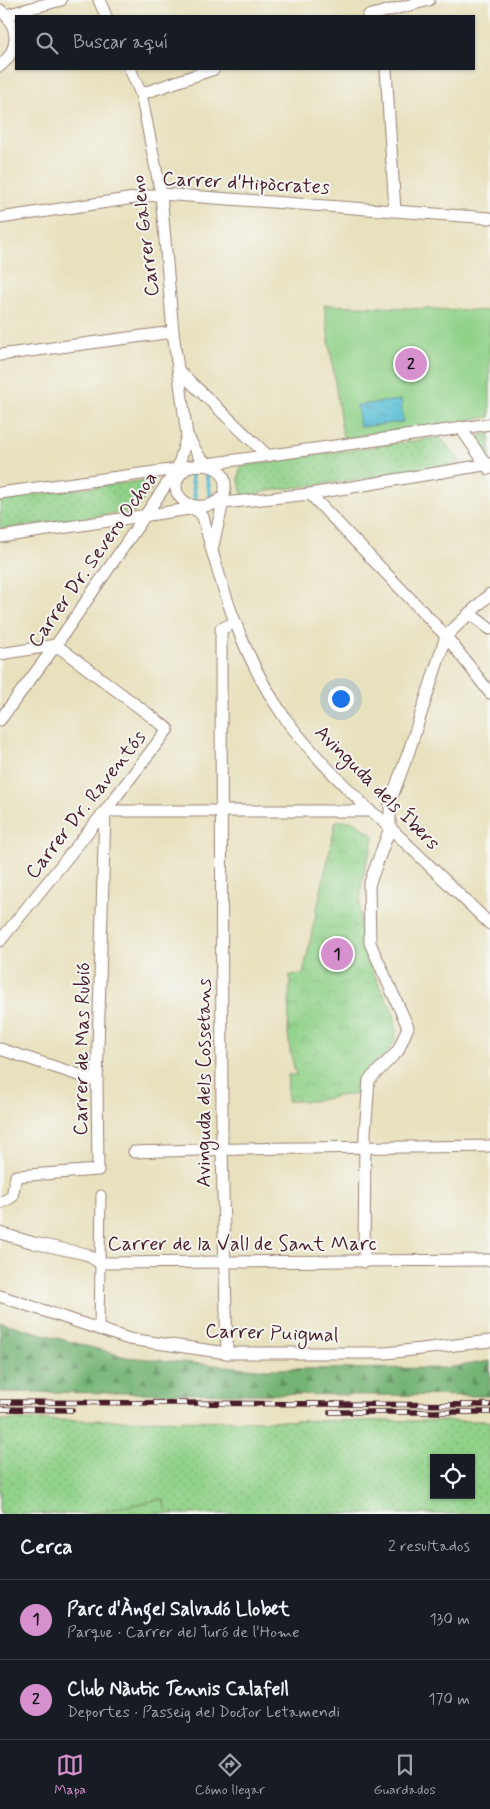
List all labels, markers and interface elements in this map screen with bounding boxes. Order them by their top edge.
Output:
search box [15,15,475,70]
icon: search [33,29,61,57]
text: Buscar aquí [73,30,168,55]
street label: Carrer d'Hipòcrates [162,166,330,201]
street label: Carrer Galeno [125,173,166,298]
pin: 2 [395,345,427,383]
street label: Carrer Dr. Severo Ochoa [22,466,164,653]
your location [328,686,354,712]
street label: Avinguda dels Íbers [308,720,446,857]
street label: Carrer Dr. Raventós [20,725,153,885]
pin: 1 [321,935,353,973]
street label: Carrer de Mas Rubió [67,962,98,1136]
street label: Avinguda dels Cossetans [191,978,219,1188]
street label: Carrer de la Vall de Sant Marc [107,1231,377,1258]
street label: Carrer Puigmal [205,1318,339,1350]
map controls [430,1454,475,1499]
button: locate [430,1454,475,1499]
text: Cerca [20,1533,73,1561]
text: 2 resultados [388,1536,470,1557]
text: Parc d'Àngel Salvadó Llobet [67,1597,290,1622]
text: 1 [32,1609,40,1630]
text: 130 m [429,1609,470,1630]
text: Parque · Carrer del Turó de l'Home [67,1622,300,1643]
text: Club Nàutic Tennis Calafell [67,1677,289,1702]
text: 2 [32,1689,40,1710]
text: 170 m [428,1689,470,1710]
text: Deportes · Passeig del Doctor Letamendi [67,1702,340,1723]
tab: Mapa [54,1751,86,1799]
tab: Cómo llegar [195,1751,265,1799]
tab: Guardados [373,1751,436,1799]

